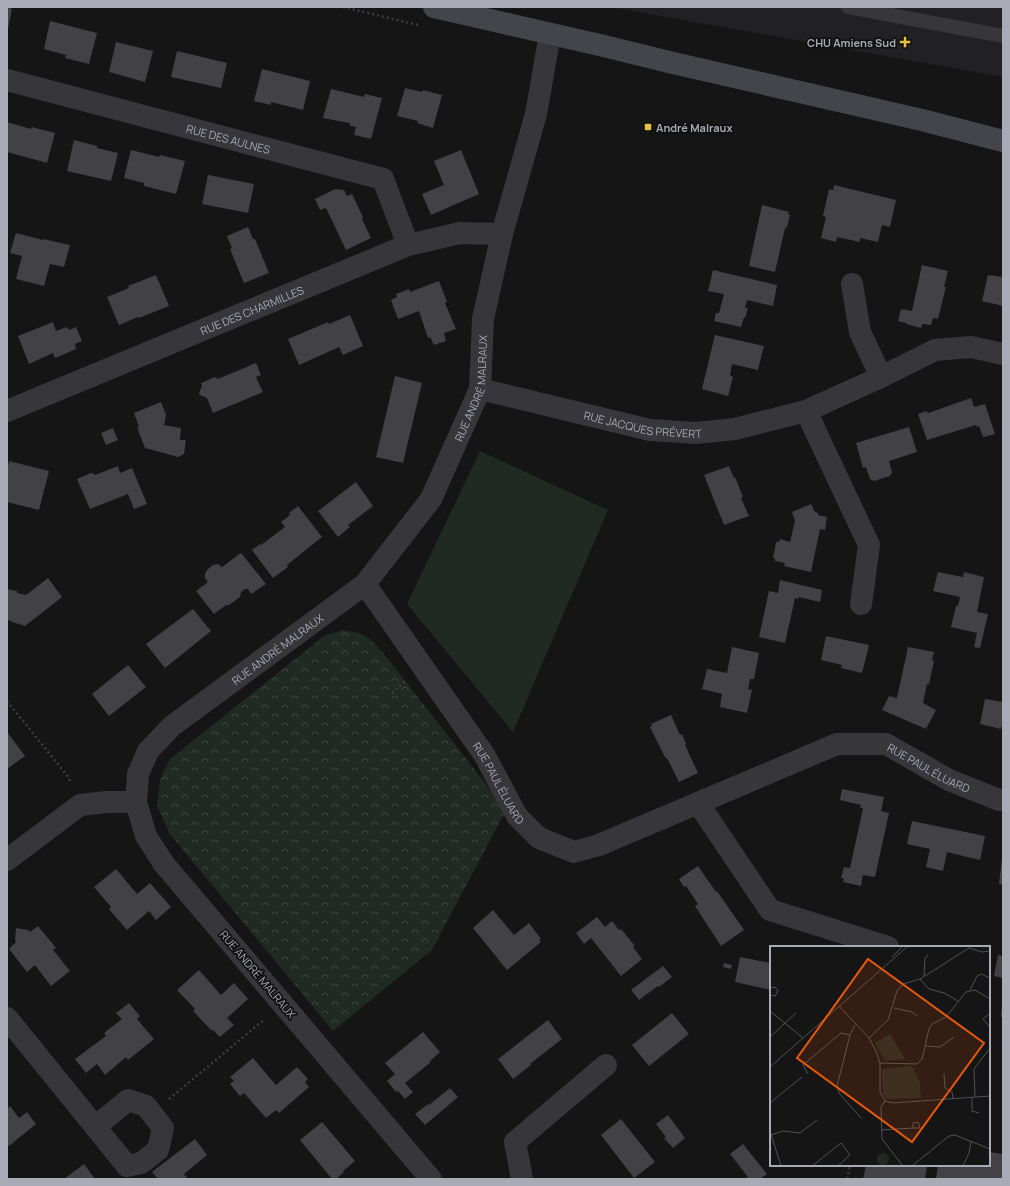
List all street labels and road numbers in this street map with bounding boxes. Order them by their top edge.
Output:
street label: RUE DES AULNES [185,120,272,157]
street label: RUE DES CHARMILLES [198,281,306,338]
street label: RUE ANDRÉ MALRAUX [450,334,490,443]
street label: RUE JACQUES PRÉVERT [582,407,703,441]
street label: RUE ANDRÉ MALRAUX [228,610,326,687]
street label: RUE PAUL ÉLUARD [470,739,528,827]
street label: RUE PAUL ÉLUARD [885,739,972,795]
street label: RUE ANDRÉ MALRAUX [217,927,299,1021]

